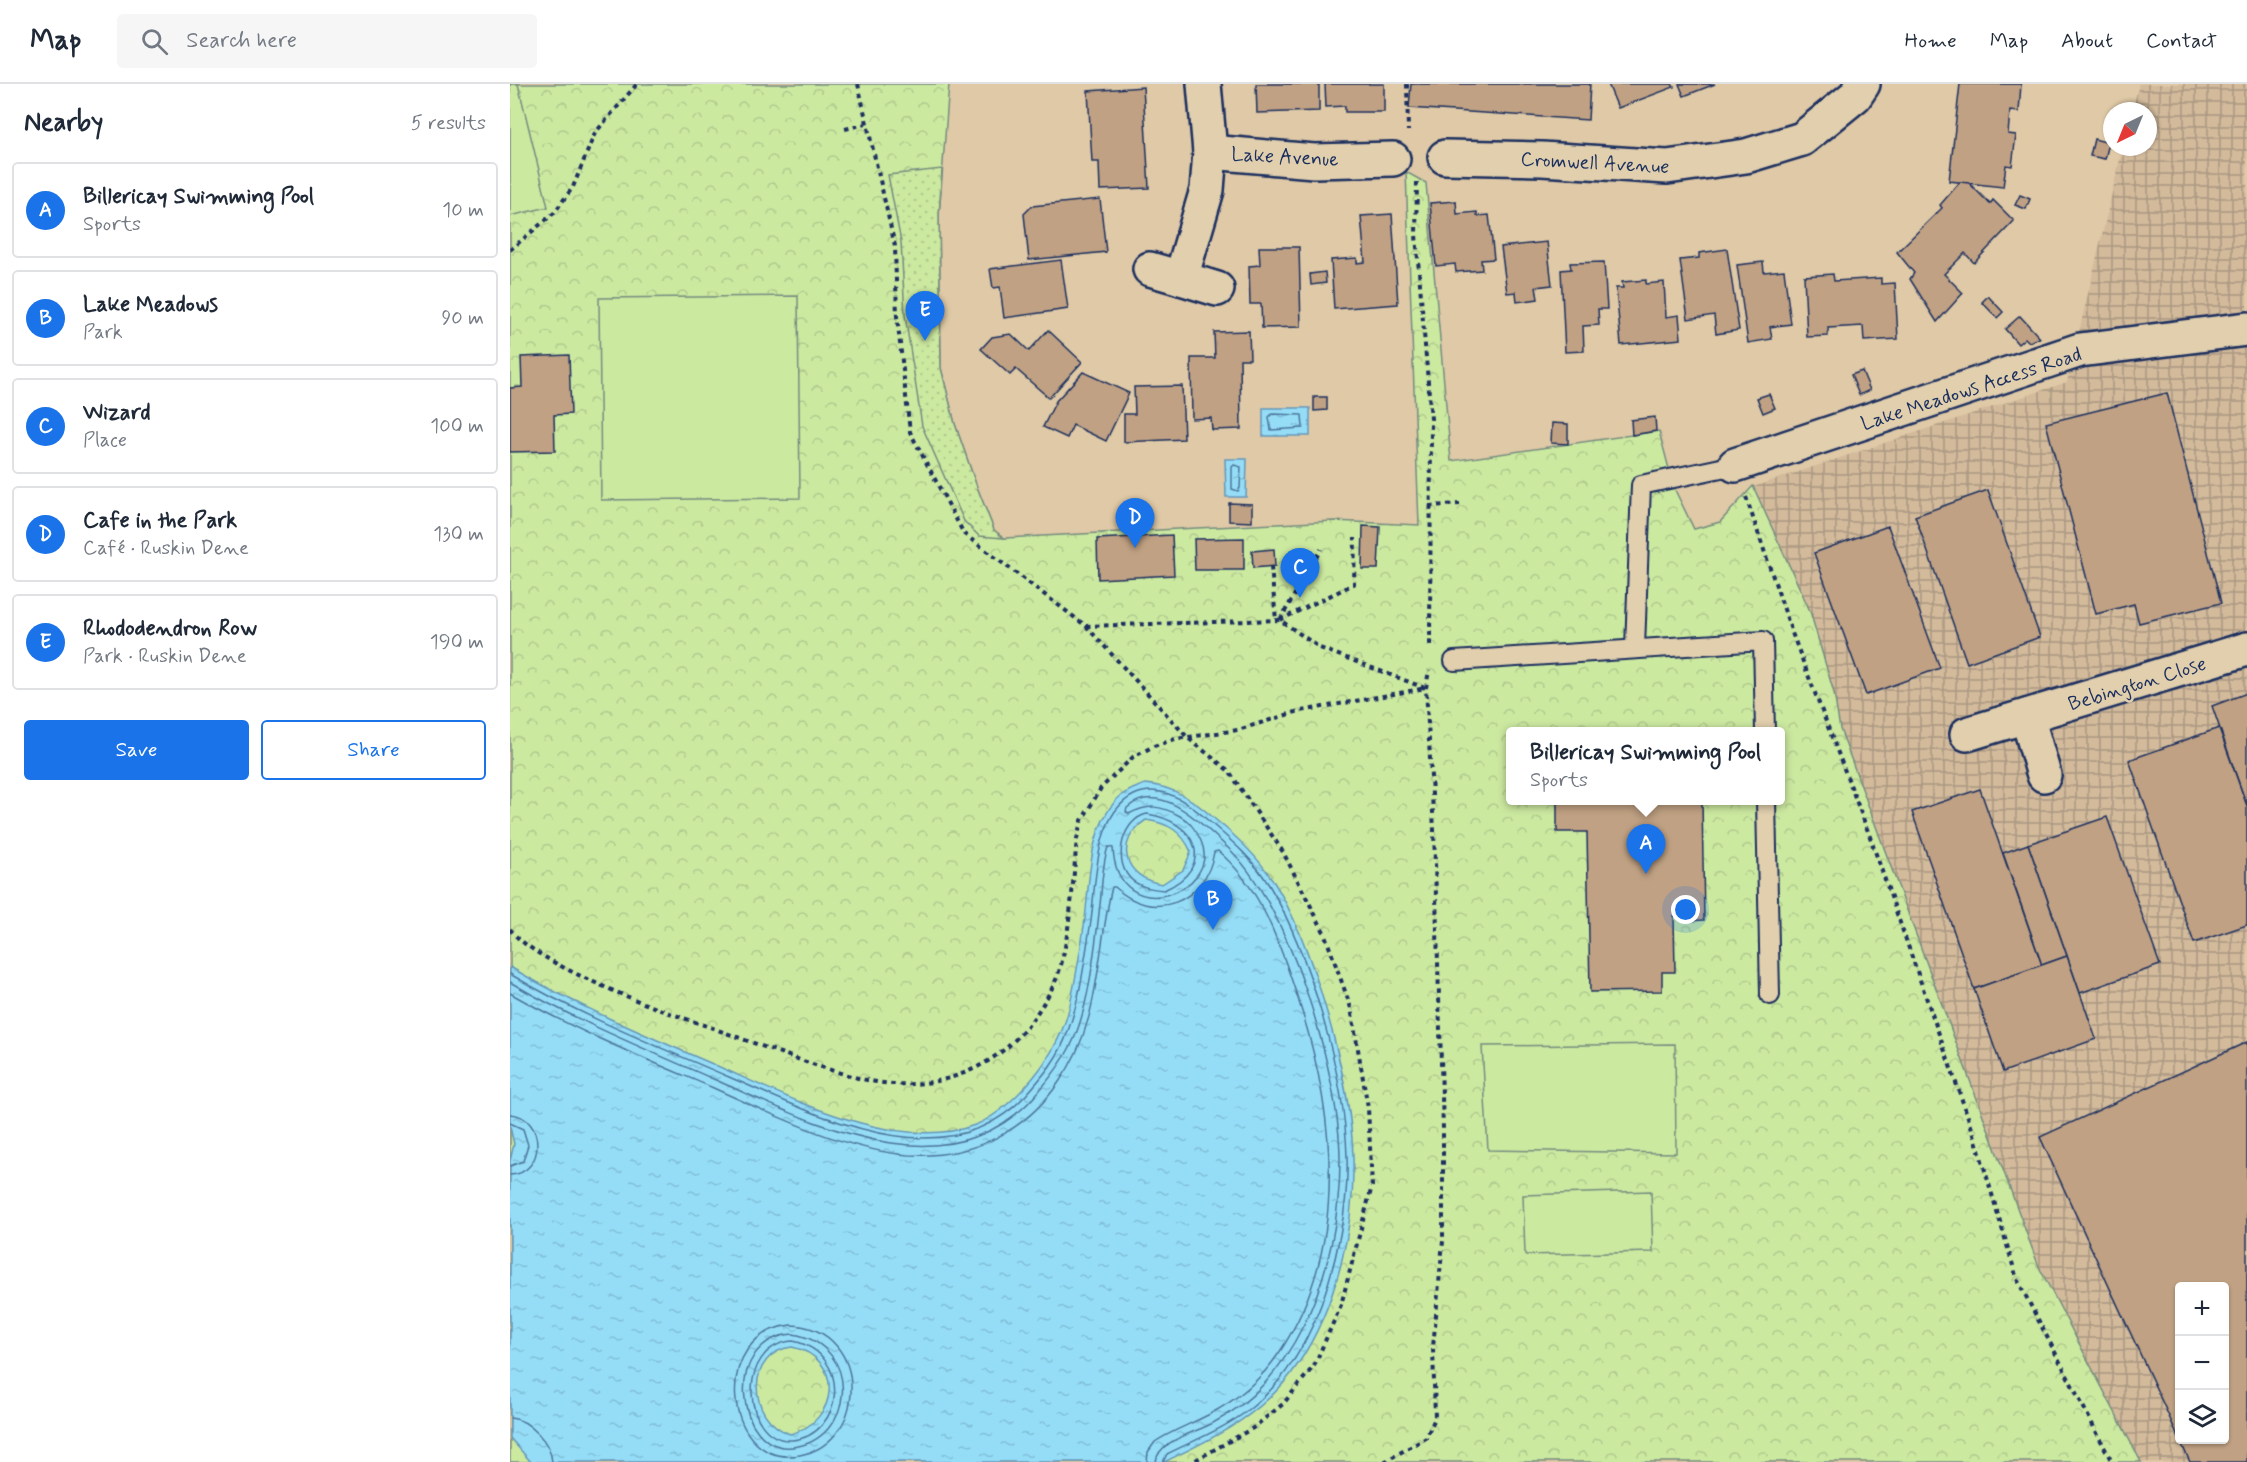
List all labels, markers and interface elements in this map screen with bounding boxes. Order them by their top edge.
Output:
search box [117,14,537,68]
text: Map [30,23,81,60]
icon: search [138,25,171,58]
text: Search here [186,27,297,55]
text: Home [1905,27,1957,55]
text: Map [1990,27,2028,55]
text: About [2061,27,2113,55]
text: Contact [2146,27,2217,55]
north arrow [2103,102,2157,156]
text: Nearby [24,106,103,140]
text: 5 results [411,110,486,137]
street label: Lake Avenue [1230,141,1339,174]
street label: Cromwell Avenue [1520,146,1670,181]
text: Billericay Swimming Pool [83,183,314,211]
text: A [39,197,52,224]
text: 10 m [442,197,484,224]
text: Sports [83,211,141,238]
text: Lake Meadows [83,291,218,319]
pin: E [906,292,944,341]
text: B [39,305,52,332]
text: 90 m [441,305,484,332]
text: Park [83,319,123,346]
street label: Lake Meadows Access Road [1858,341,2085,438]
text: Wizard [83,399,150,427]
text: C [38,413,53,440]
text: 100 m [430,413,484,440]
text: Place [83,427,127,454]
pin: D [1116,498,1154,548]
text: Cafe in the Park [83,507,237,535]
text: D [39,521,52,548]
text: 130 m [433,521,484,548]
text: Café · Ruskin Dene [83,535,249,562]
pin: C [1280,548,1320,598]
text: Rhododendron Row [83,615,257,643]
text: E [40,629,51,656]
text: 190 m [430,629,484,656]
text: Park · Ruskin Dene [83,643,247,670]
street label: Bebington Close [2065,651,2210,718]
button: Save [24,720,249,780]
button: Share [261,720,486,780]
popup [1506,727,1785,805]
text: Billericay Swimming Pool [1530,739,1761,767]
text: Sports [1530,767,1588,794]
pin: A [1626,824,1666,874]
pin: B [1194,880,1232,930]
your location [1671,895,1700,924]
map controls [2175,1282,2229,1444]
button: + [2175,1282,2229,1336]
button: − [2175,1336,2229,1390]
button: layers [2175,1390,2229,1444]

